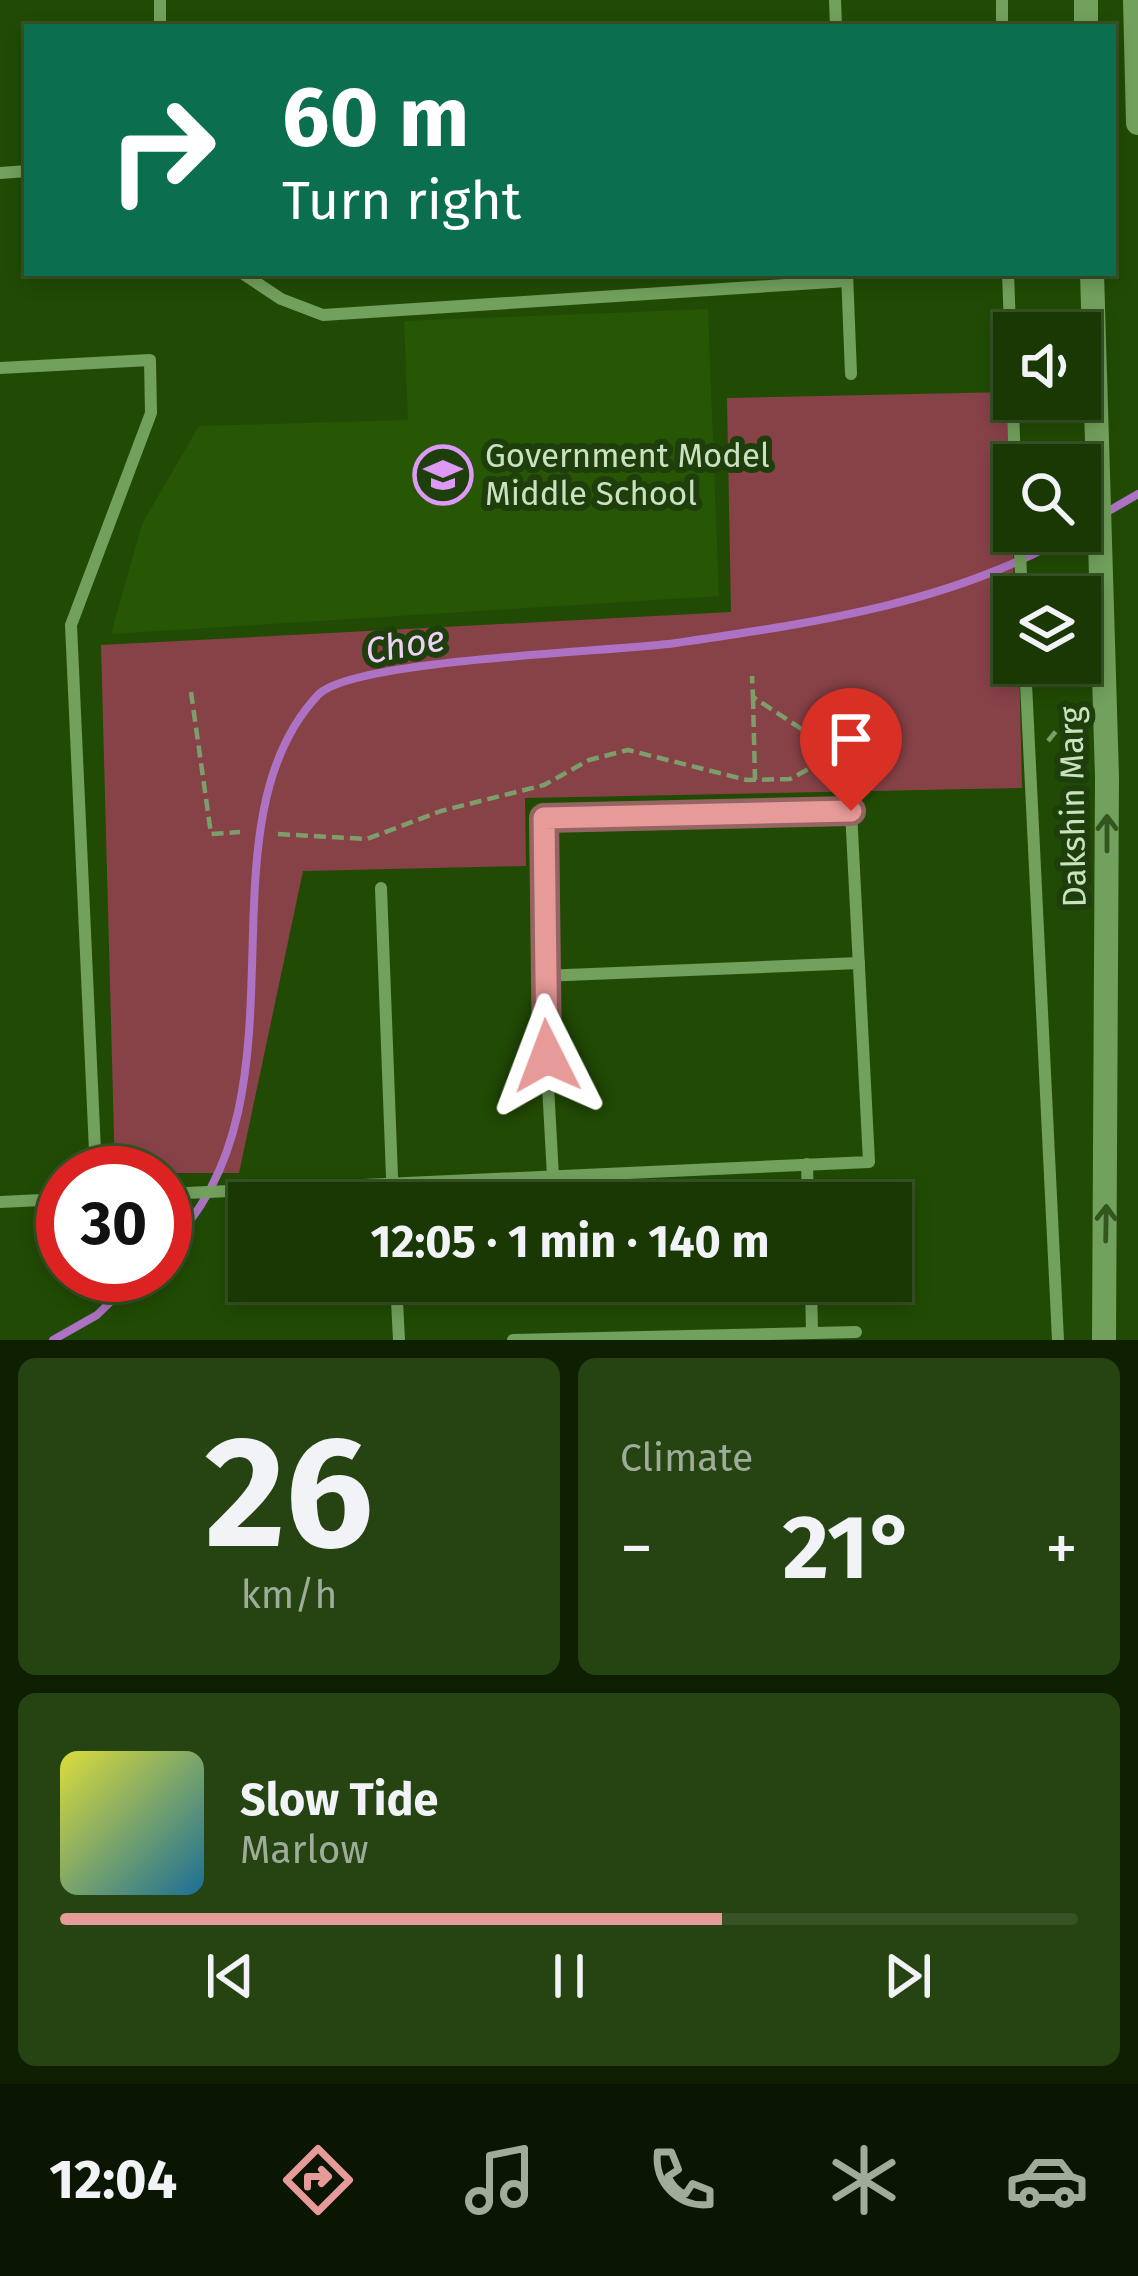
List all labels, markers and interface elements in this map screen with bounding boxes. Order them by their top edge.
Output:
text: 60 m [282,67,469,168]
icon: right [84,72,240,228]
text: Turn right [282,169,521,233]
map controls [993,312,1101,684]
button: sound [993,312,1101,420]
place label: Government Model Middle School [485,436,770,514]
school or university icon: Government Model Middle School [412,444,474,506]
button: search [993,444,1101,552]
button: layers [993,576,1101,684]
water label: Choe [362,616,448,674]
pin [800,688,902,811]
street label: Dakshin Marg [1051,705,1095,908]
icon: arrive [818,706,884,772]
one-way arrow [1096,814,1119,853]
position arrow [484,993,610,1119]
speed limit sign: 30 [36,1146,192,1302]
one-way arrow [1095,1204,1117,1243]
text: 12:05 · 1 min · 140 m [370,1215,770,1269]
text: 26 [205,1400,373,1587]
text: Climate [620,1435,753,1481]
text: 21° [782,1494,916,1602]
text: − [620,1509,653,1588]
text: + [1045,1509,1078,1588]
text: km/h [241,1572,337,1618]
text: Slow Tide [240,1773,438,1827]
text: Marlow [240,1827,369,1873]
icon: previous [197,1943,263,2009]
icon: pause [536,1943,602,2009]
icon: next [875,1943,941,2009]
icon: directions [276,2138,360,2222]
icon: music [458,2138,542,2222]
icon: phone [640,2138,724,2222]
icon: climate [822,2138,906,2222]
icon: car [1005,2138,1089,2222]
text: 12:04 [49,2148,177,2212]

